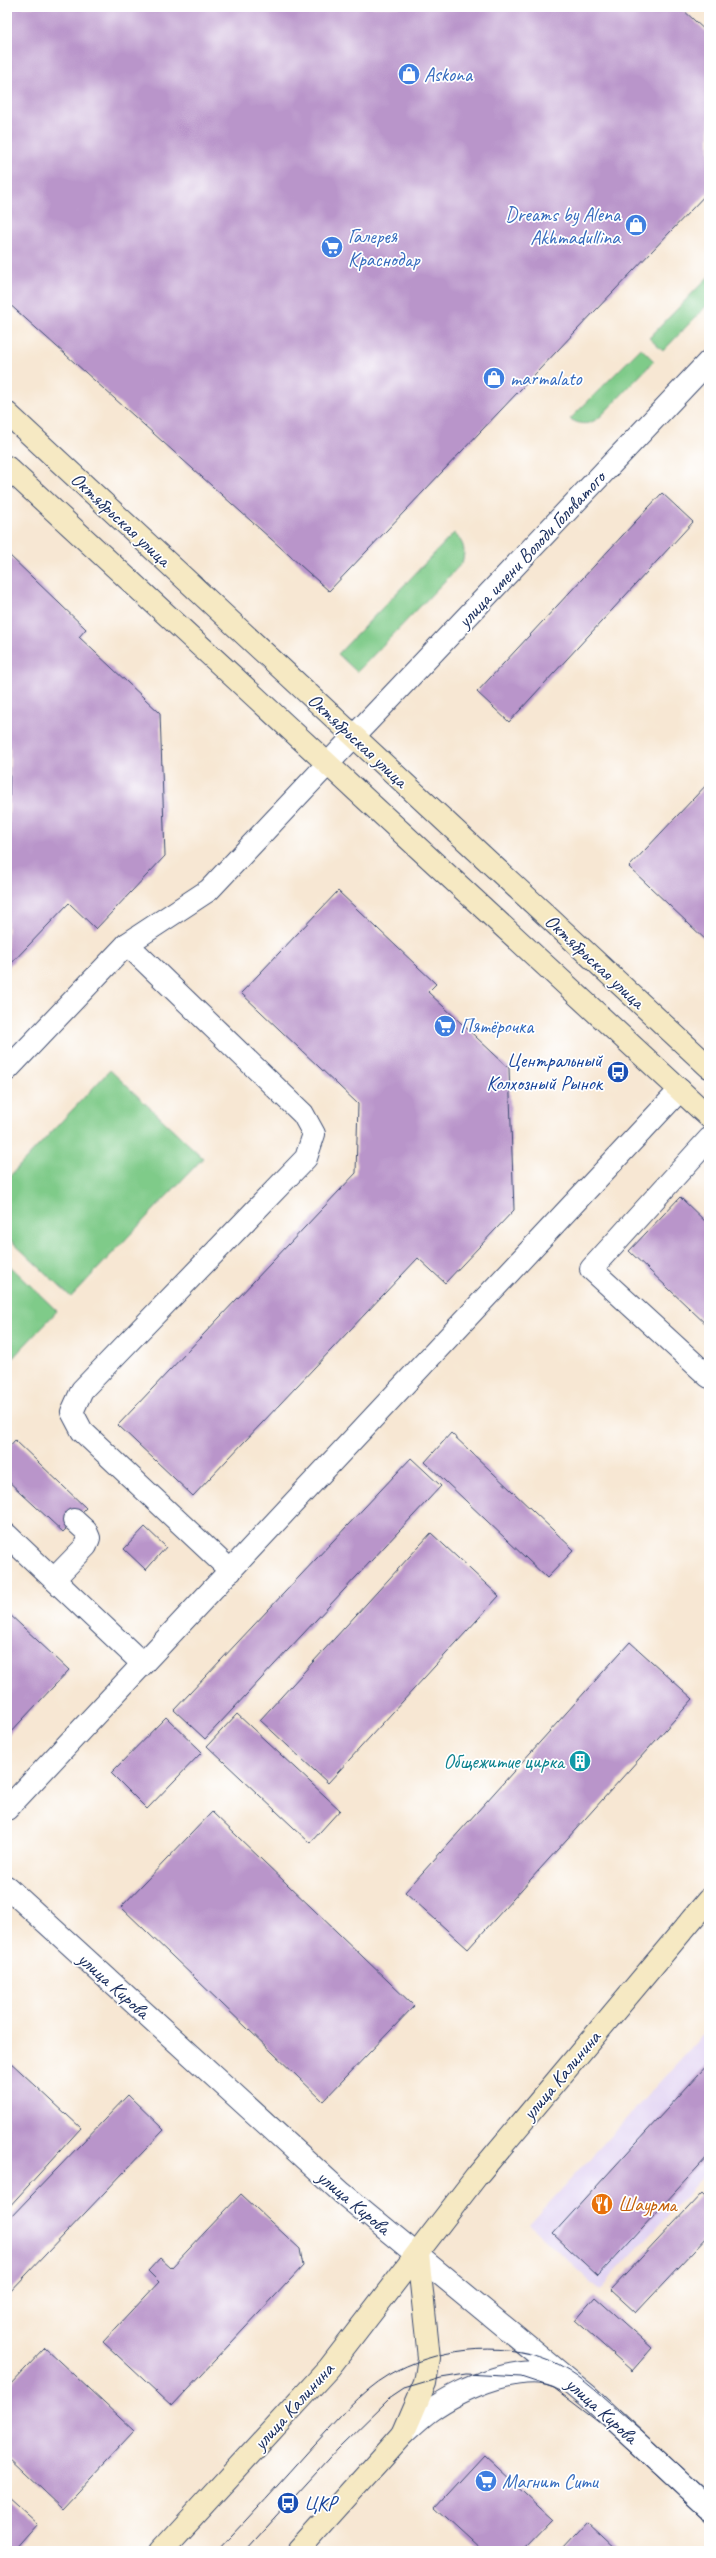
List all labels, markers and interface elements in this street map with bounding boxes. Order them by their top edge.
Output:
shop icon: Askona [396,61,422,87]
place label: Askona [424,62,474,87]
place label: Dreams by Alena Akhmadullina [505,202,622,250]
shop icon: Dreams by Alena Akhmadullina [623,212,649,238]
place label: Галерея Краснодар [348,224,421,272]
supermarket icon: Галерея Краснодар [319,234,345,260]
shop icon: marmalato [481,365,507,391]
place label: marmalato [510,366,583,391]
street label: улица имени Володи Головатого [451,464,612,634]
street label: Октябрьская улица [65,467,177,573]
street label: Октябрьская улица [302,688,414,794]
street label: Октябрьская улица [539,909,651,1015]
supermarket icon: Пятёрочка [432,1013,458,1039]
place label: Пятёрочка [460,1014,535,1039]
place label: Центральный Колхозный Рынок [486,1048,604,1096]
bus stop icon: Центральный Колхозный Рынок [605,1059,631,1085]
building icon: Общежитие цирка [567,1748,593,1774]
place label: Общежитие цирка [443,1749,566,1774]
street label: улица Кирова [72,1946,156,2025]
street label: улица Калинина [516,2025,607,2126]
street label: улица Кирова [311,2164,397,2241]
restaurant icon: Шаурма [589,2191,615,2217]
place label: Шаурма [618,2192,678,2217]
street label: улица Калинина [247,2356,340,2456]
street label: улица Кирова [560,2371,644,2450]
supermarket icon: Магнит Сити [473,2468,499,2494]
place label: Магнит Сити [502,2469,599,2494]
bus stop icon: ЦКР [275,2490,301,2516]
place label: ЦКР [304,2491,339,2516]

